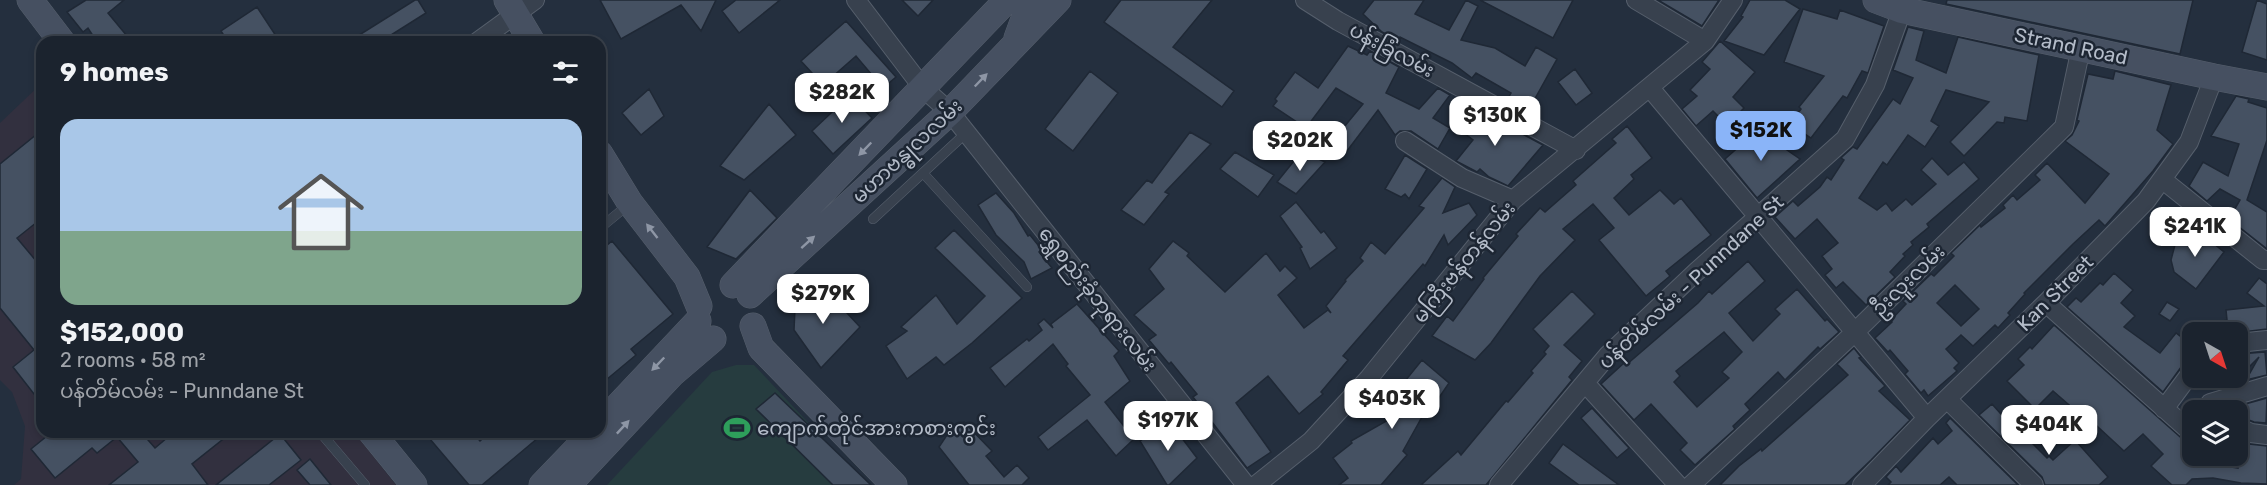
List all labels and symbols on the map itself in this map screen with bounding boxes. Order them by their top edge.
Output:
street label: ပန်းခြံလမ်း [1343,16,1440,86]
street label: Strand Road [2012,22,2130,70]
pin: $282K [800,73,884,124]
one-way arrow [974,73,988,87]
street label: မဟာဗန္ဓုလလမ်း [846,92,970,211]
pin: $130K [1453,96,1537,147]
pin: $152K [1719,111,1803,162]
pin: $202K [1258,121,1342,172]
one-way arrow [858,141,872,156]
street label: ပန်တိမ်လမ်း - Punndane St [1592,188,1791,377]
street label: မကြီးဗန်တန်လမ်း [1406,195,1523,330]
pin: $241K [2153,207,2237,258]
street label: ရွှေစည်းခုံဘုရားလမ်း [1030,220,1164,379]
one-way arrow [646,223,658,238]
one-way arrow [801,235,816,249]
street label: ဦးလူးလမ်း [1865,238,1953,324]
street label: Kan Street [2012,250,2098,336]
pin: $279K [781,274,865,325]
north arrow [2182,322,2248,388]
one-way arrow [651,356,665,371]
pin: $403K [1350,379,1434,430]
pin: $197K [1126,401,1210,452]
pin: $404K [2007,405,2091,456]
sports icon: ကျောက်တိုင်အားကစားကွင်း [722,413,752,443]
place label: ကျောက်တိုင်အားကစားကွင်း [757,414,996,445]
one-way arrow [615,420,629,434]

